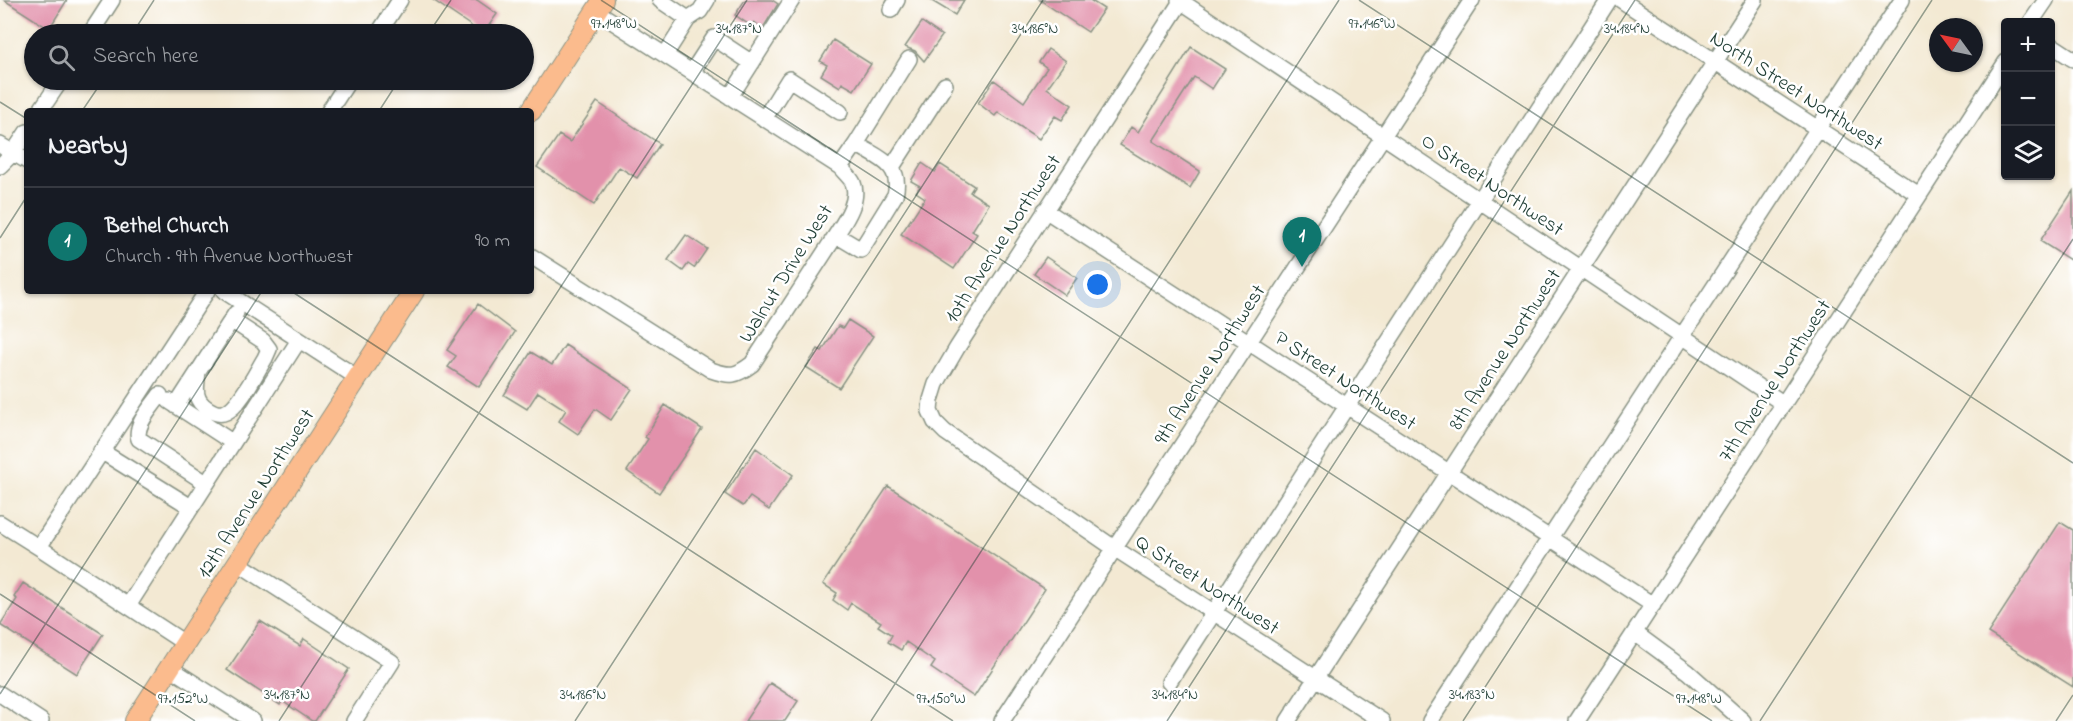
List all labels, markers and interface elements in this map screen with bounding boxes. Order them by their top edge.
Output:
text: 97.148°W [591,13,637,35]
text: 97.146°W [1349,13,1395,35]
text: 34.187°N [716,18,762,40]
text: 34.186°N [1012,18,1058,40]
text: 34.184°N [1604,18,1650,40]
north arrow [1929,18,1983,72]
map controls [2001,18,2055,180]
button: + [2001,18,2055,72]
search box [24,24,534,90]
street label: North Street Northwest [1703,24,1889,159]
icon: search [45,41,78,74]
text: Search here [93,41,198,73]
button: − [2001,72,2055,126]
button: layers [2001,126,2055,180]
street label: O Street Northwest [1414,127,1569,245]
text: Nearby [48,128,127,166]
street label: 10th Avenue Northwest [938,149,1070,329]
street label: Walnut Drive West [732,199,841,349]
text: Bethel Church [105,211,229,243]
pin: 1 [1282,218,1322,267]
text: 1 [64,227,71,256]
text: 90 m [475,227,510,256]
text: Church · 9th Avenue Northwest [105,243,353,272]
street label: 8th Avenue Northwest [1442,263,1569,437]
your location [1083,270,1112,299]
street label: 9th Avenue Northwest [1147,279,1274,451]
street label: 7th Avenue Northwest [1712,294,1840,468]
street label: P Street Northwest [1268,324,1422,439]
street label: 12th Avenue Northwest [190,403,323,585]
street label: Q Street Northwest [1129,528,1285,644]
text: 34.187°N [264,684,310,706]
text: 34.186°N [560,684,606,706]
text: 34.184°N [1152,684,1198,706]
text: 34.183°N [1449,684,1495,706]
text: 97.152°W [158,688,208,710]
text: 97.150°W [916,688,966,710]
text: 97.148°W [1676,688,1722,710]

